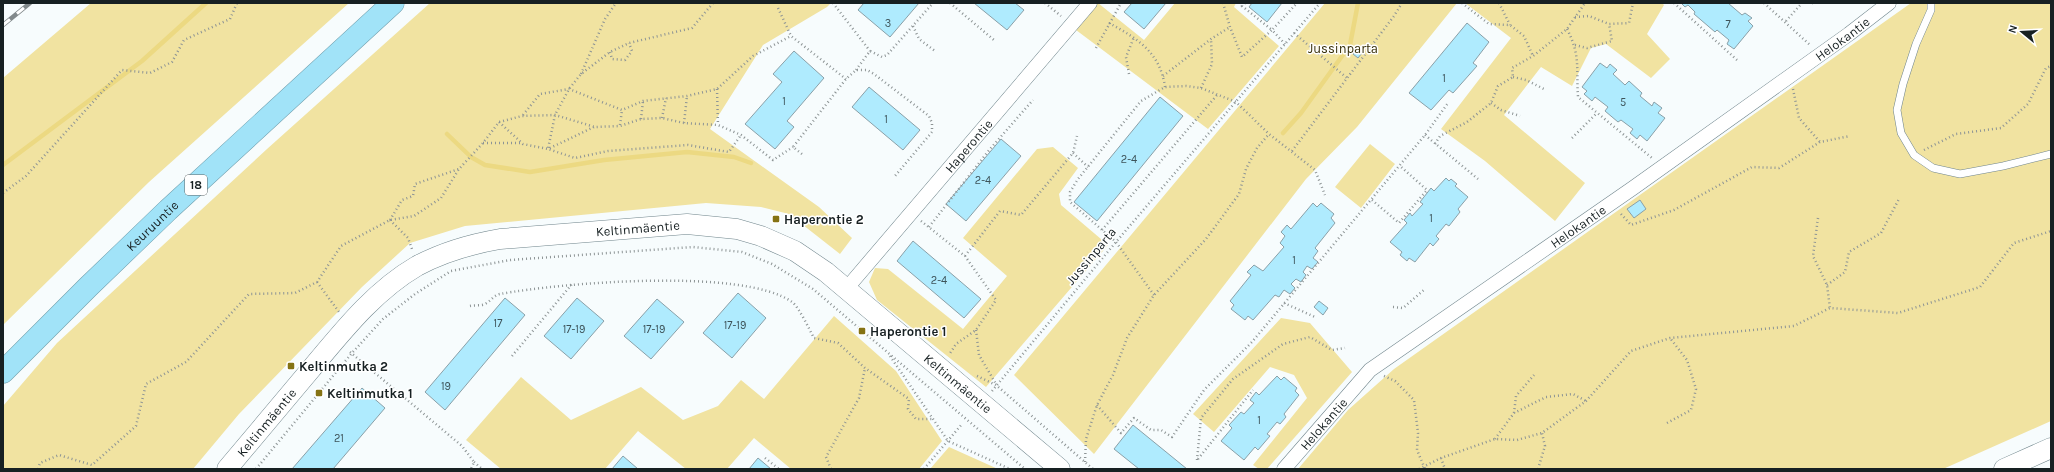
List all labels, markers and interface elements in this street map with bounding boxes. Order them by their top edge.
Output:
north arrow [2002,12,2042,52]
street label: Helokantie [1812,13,1873,63]
house number: 3 [885,17,891,30]
house number: 7 [1725,18,1731,31]
text: N [2006,23,2020,35]
park label: Jussinparta [1308,41,1378,56]
house number: 1 [1442,72,1446,85]
house number: 1 [782,95,786,108]
house number: 5 [1620,96,1626,109]
house number: 1 [884,113,888,126]
street label: Haperontie [941,116,995,175]
house number: 2-4 [1121,153,1137,166]
house number: 2-4 [975,174,991,187]
road number: 18 [185,175,207,195]
street label: Keuruuntie [123,197,181,254]
street label: Helokantie [1547,202,1609,250]
place label: Haperontie 2 [784,212,864,227]
house number: 1 [1429,212,1433,225]
marker: Haperontie 2 [771,214,781,224]
street label: Keltinmäentie [595,217,681,239]
street label: Jussinparta [1063,224,1119,288]
house number: 1 [1292,254,1296,267]
house number: 2-4 [931,274,947,287]
house number: 17 [494,317,502,330]
house number: 17-19 [724,319,746,332]
house number: 17-19 [563,323,585,336]
house number: 17-19 [643,323,665,336]
place label: Haperontie 1 [870,324,946,339]
marker: Haperontie 1 [857,326,867,336]
street label: Keltinmäentie [921,350,995,416]
place label: Keltinmutka 2 [299,359,388,374]
marker: Keltinmutka 2 [286,361,296,371]
house number: 19 [441,380,451,393]
street label: Keltinmäentie [233,385,299,459]
place label: Keltinmutka 1 [327,386,413,401]
marker: Keltinmutka 1 [314,388,324,398]
street label: Helokantie [1297,394,1350,453]
house number: 1 [1257,414,1261,427]
house number: 21 [334,432,344,445]

